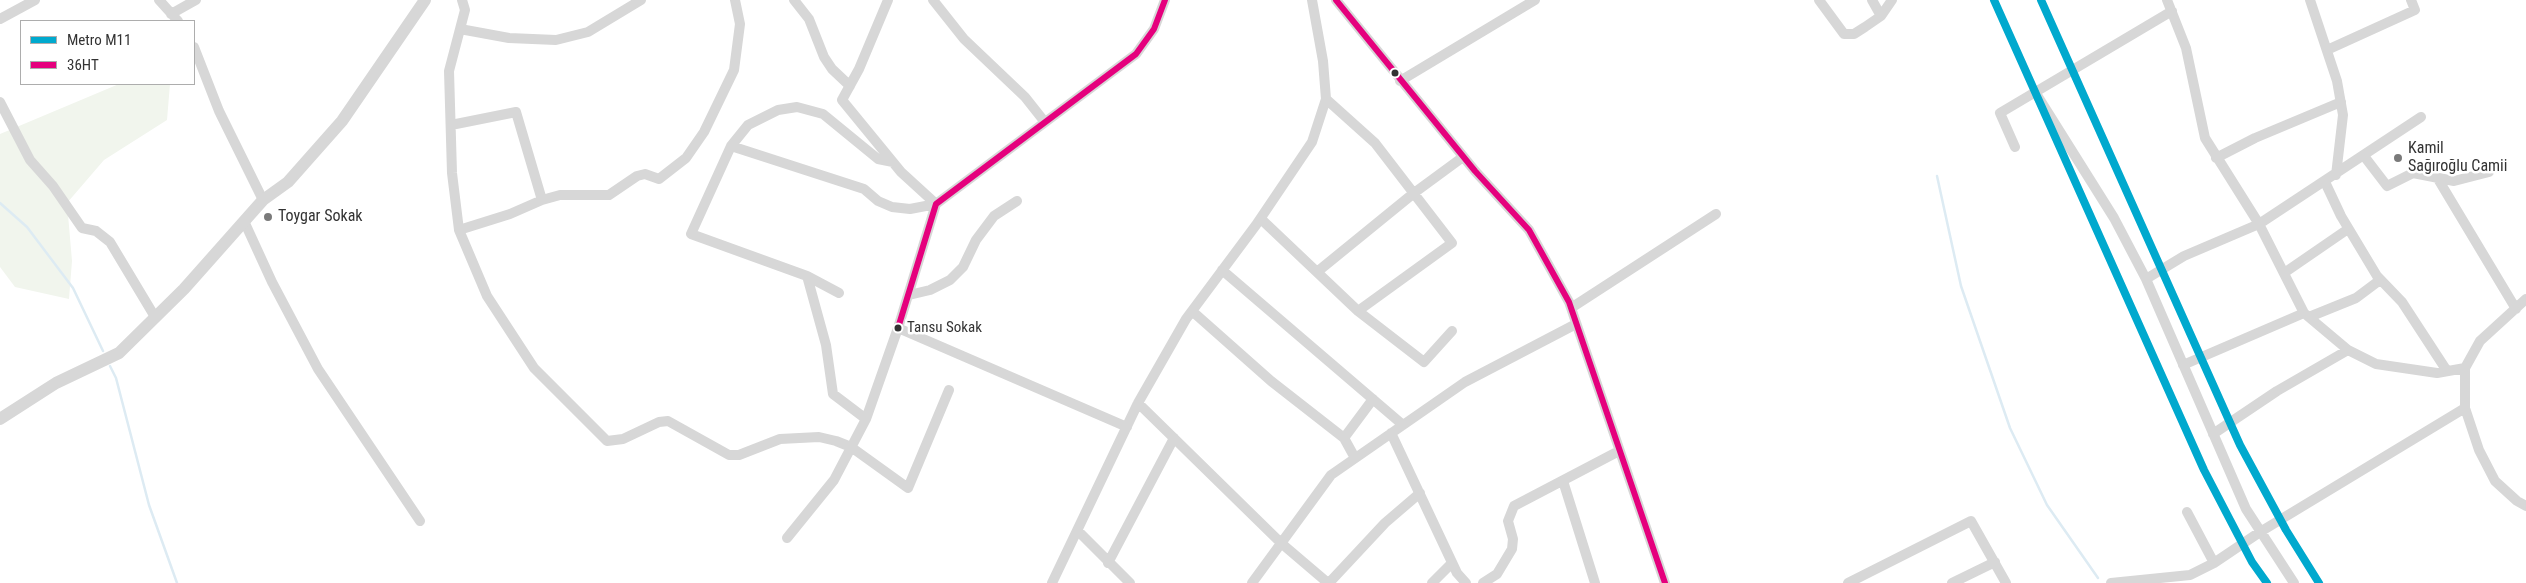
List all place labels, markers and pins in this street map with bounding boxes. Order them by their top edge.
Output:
unlabelled marker [1390,68,1400,78]
place label: Kamil Sağıroğlu Camii [2408,139,2507,177]
marker: Kamil Sağıroğlu Camii [2392,152,2404,164]
place label: Toygar Sokak [278,207,363,227]
marker: Toygar Sokak [262,211,274,223]
place label: Tansu Sokak [907,319,982,337]
marker: Tansu Sokak [893,323,903,333]

